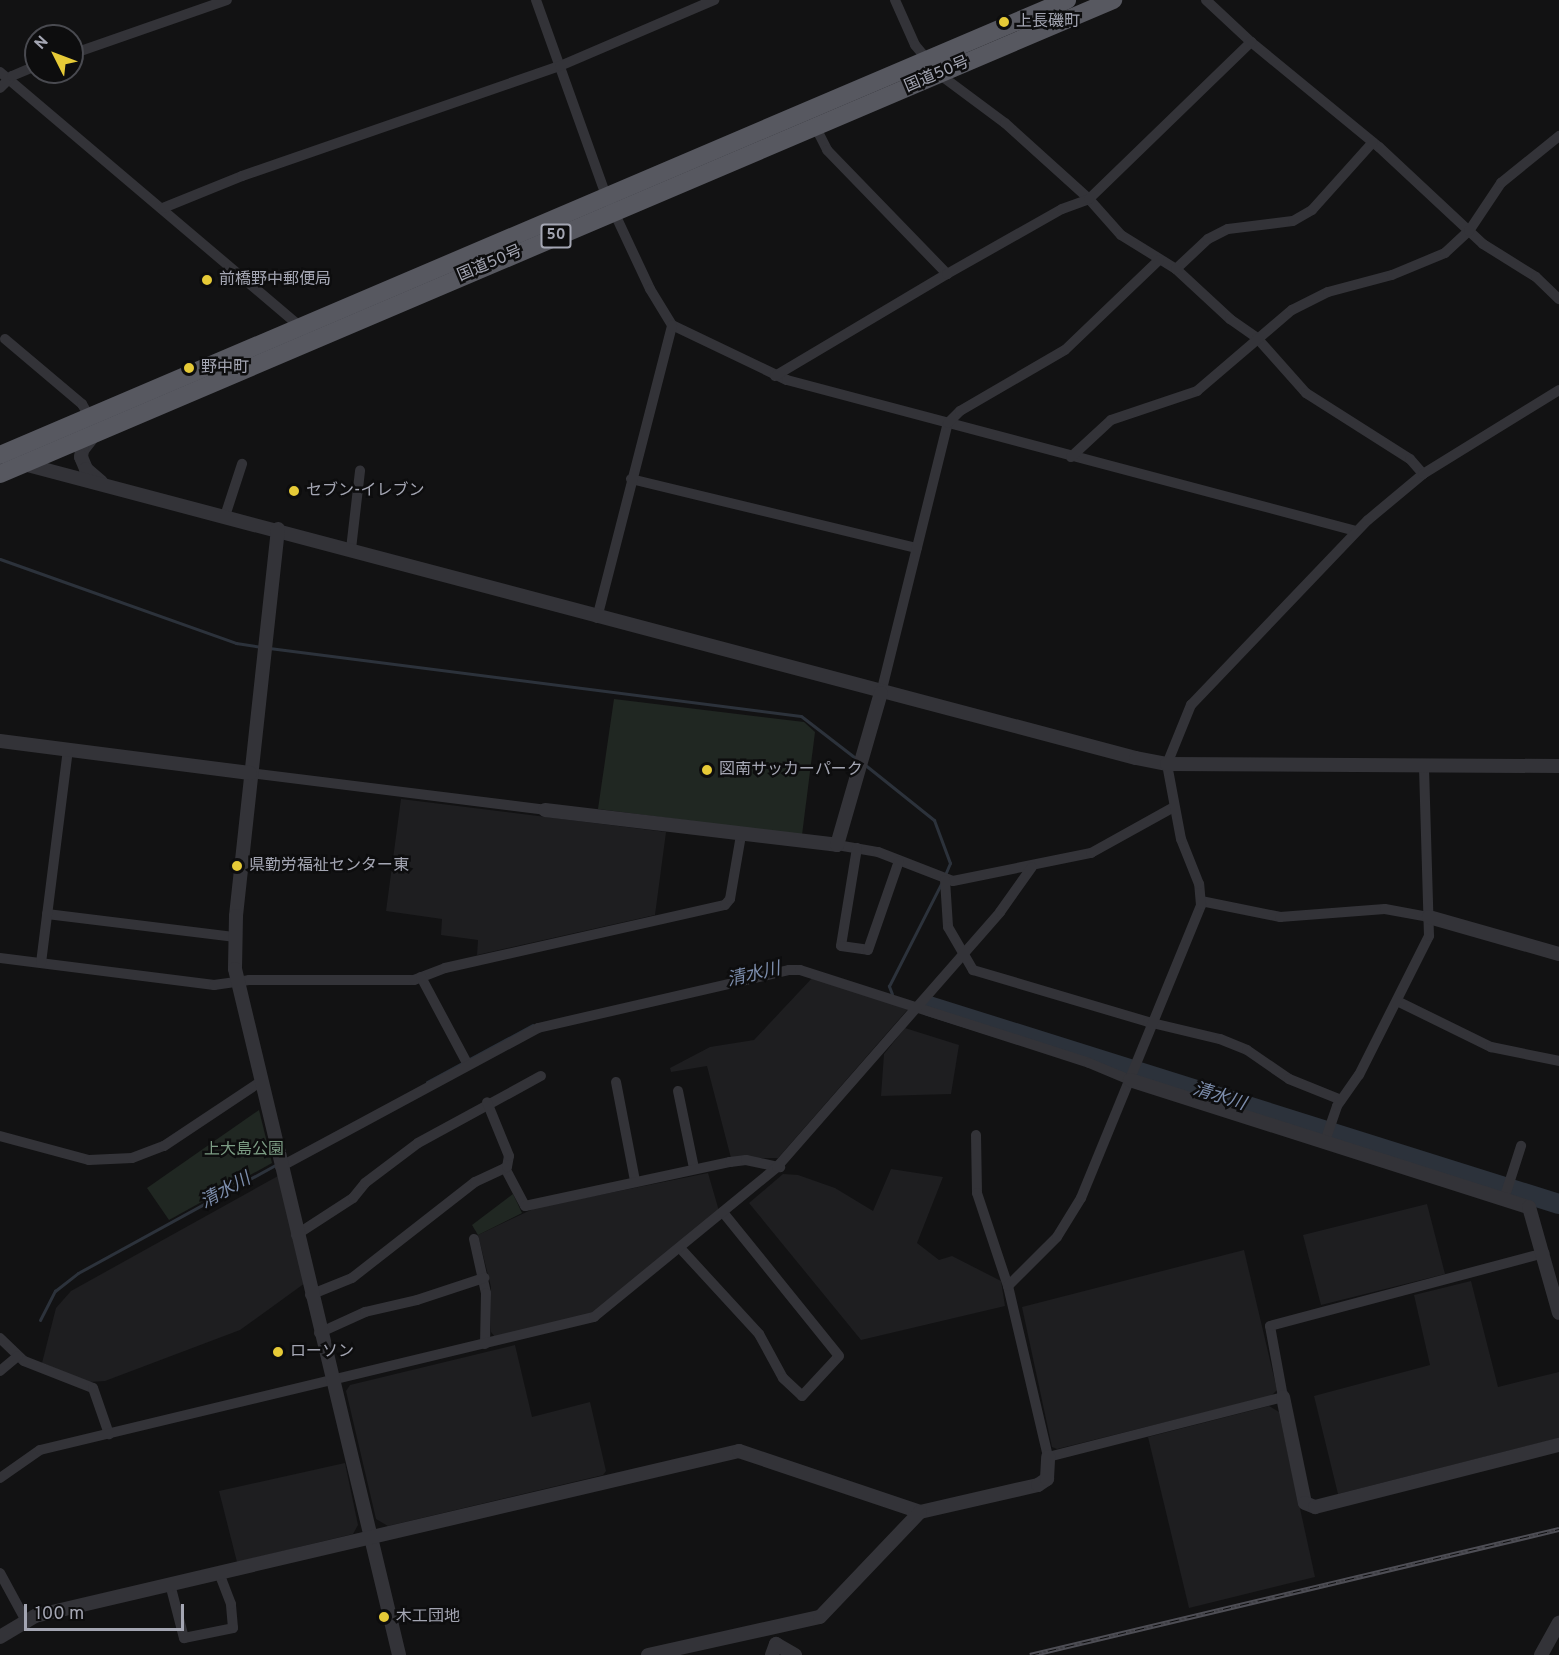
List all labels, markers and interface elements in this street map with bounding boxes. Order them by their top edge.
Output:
place label: 上長磯町 [1016,12,1080,32]
marker: 上長磯町 [997,15,1011,29]
north arrow [24,24,84,84]
text: N [31,32,53,54]
street label: 国道50号 [902,53,972,97]
road number: 50 [540,224,572,248]
street label: 国道50号 [455,242,525,286]
place label: 前橋野中郵便局 [219,270,331,290]
marker: 前橋野中郵便局 [200,273,214,287]
place label: 野中町 [201,358,249,378]
marker: 野中町 [182,361,196,375]
place label: セブン-イレブン [306,481,424,501]
marker: セブン-イレブン [287,484,301,498]
place label: 図南サッカーパーク [719,760,863,780]
marker: 図南サッカーパーク [700,763,714,777]
place label: 県勤労福祉センター東 [249,856,409,876]
marker: 県勤労福祉センター東 [230,859,244,873]
water label: 清水川 [725,959,783,993]
water label: 清水川 [1190,1080,1248,1116]
park label: 上大島公園 [204,1140,284,1160]
water label: 清水川 [197,1169,255,1215]
place label: ローソン [290,1342,354,1362]
marker: ローソン [271,1345,285,1359]
scale bar [27,1592,188,1630]
text: 100 m [35,1603,84,1626]
place label: 木工団地 [396,1607,460,1627]
marker: 木工団地 [377,1610,391,1624]

